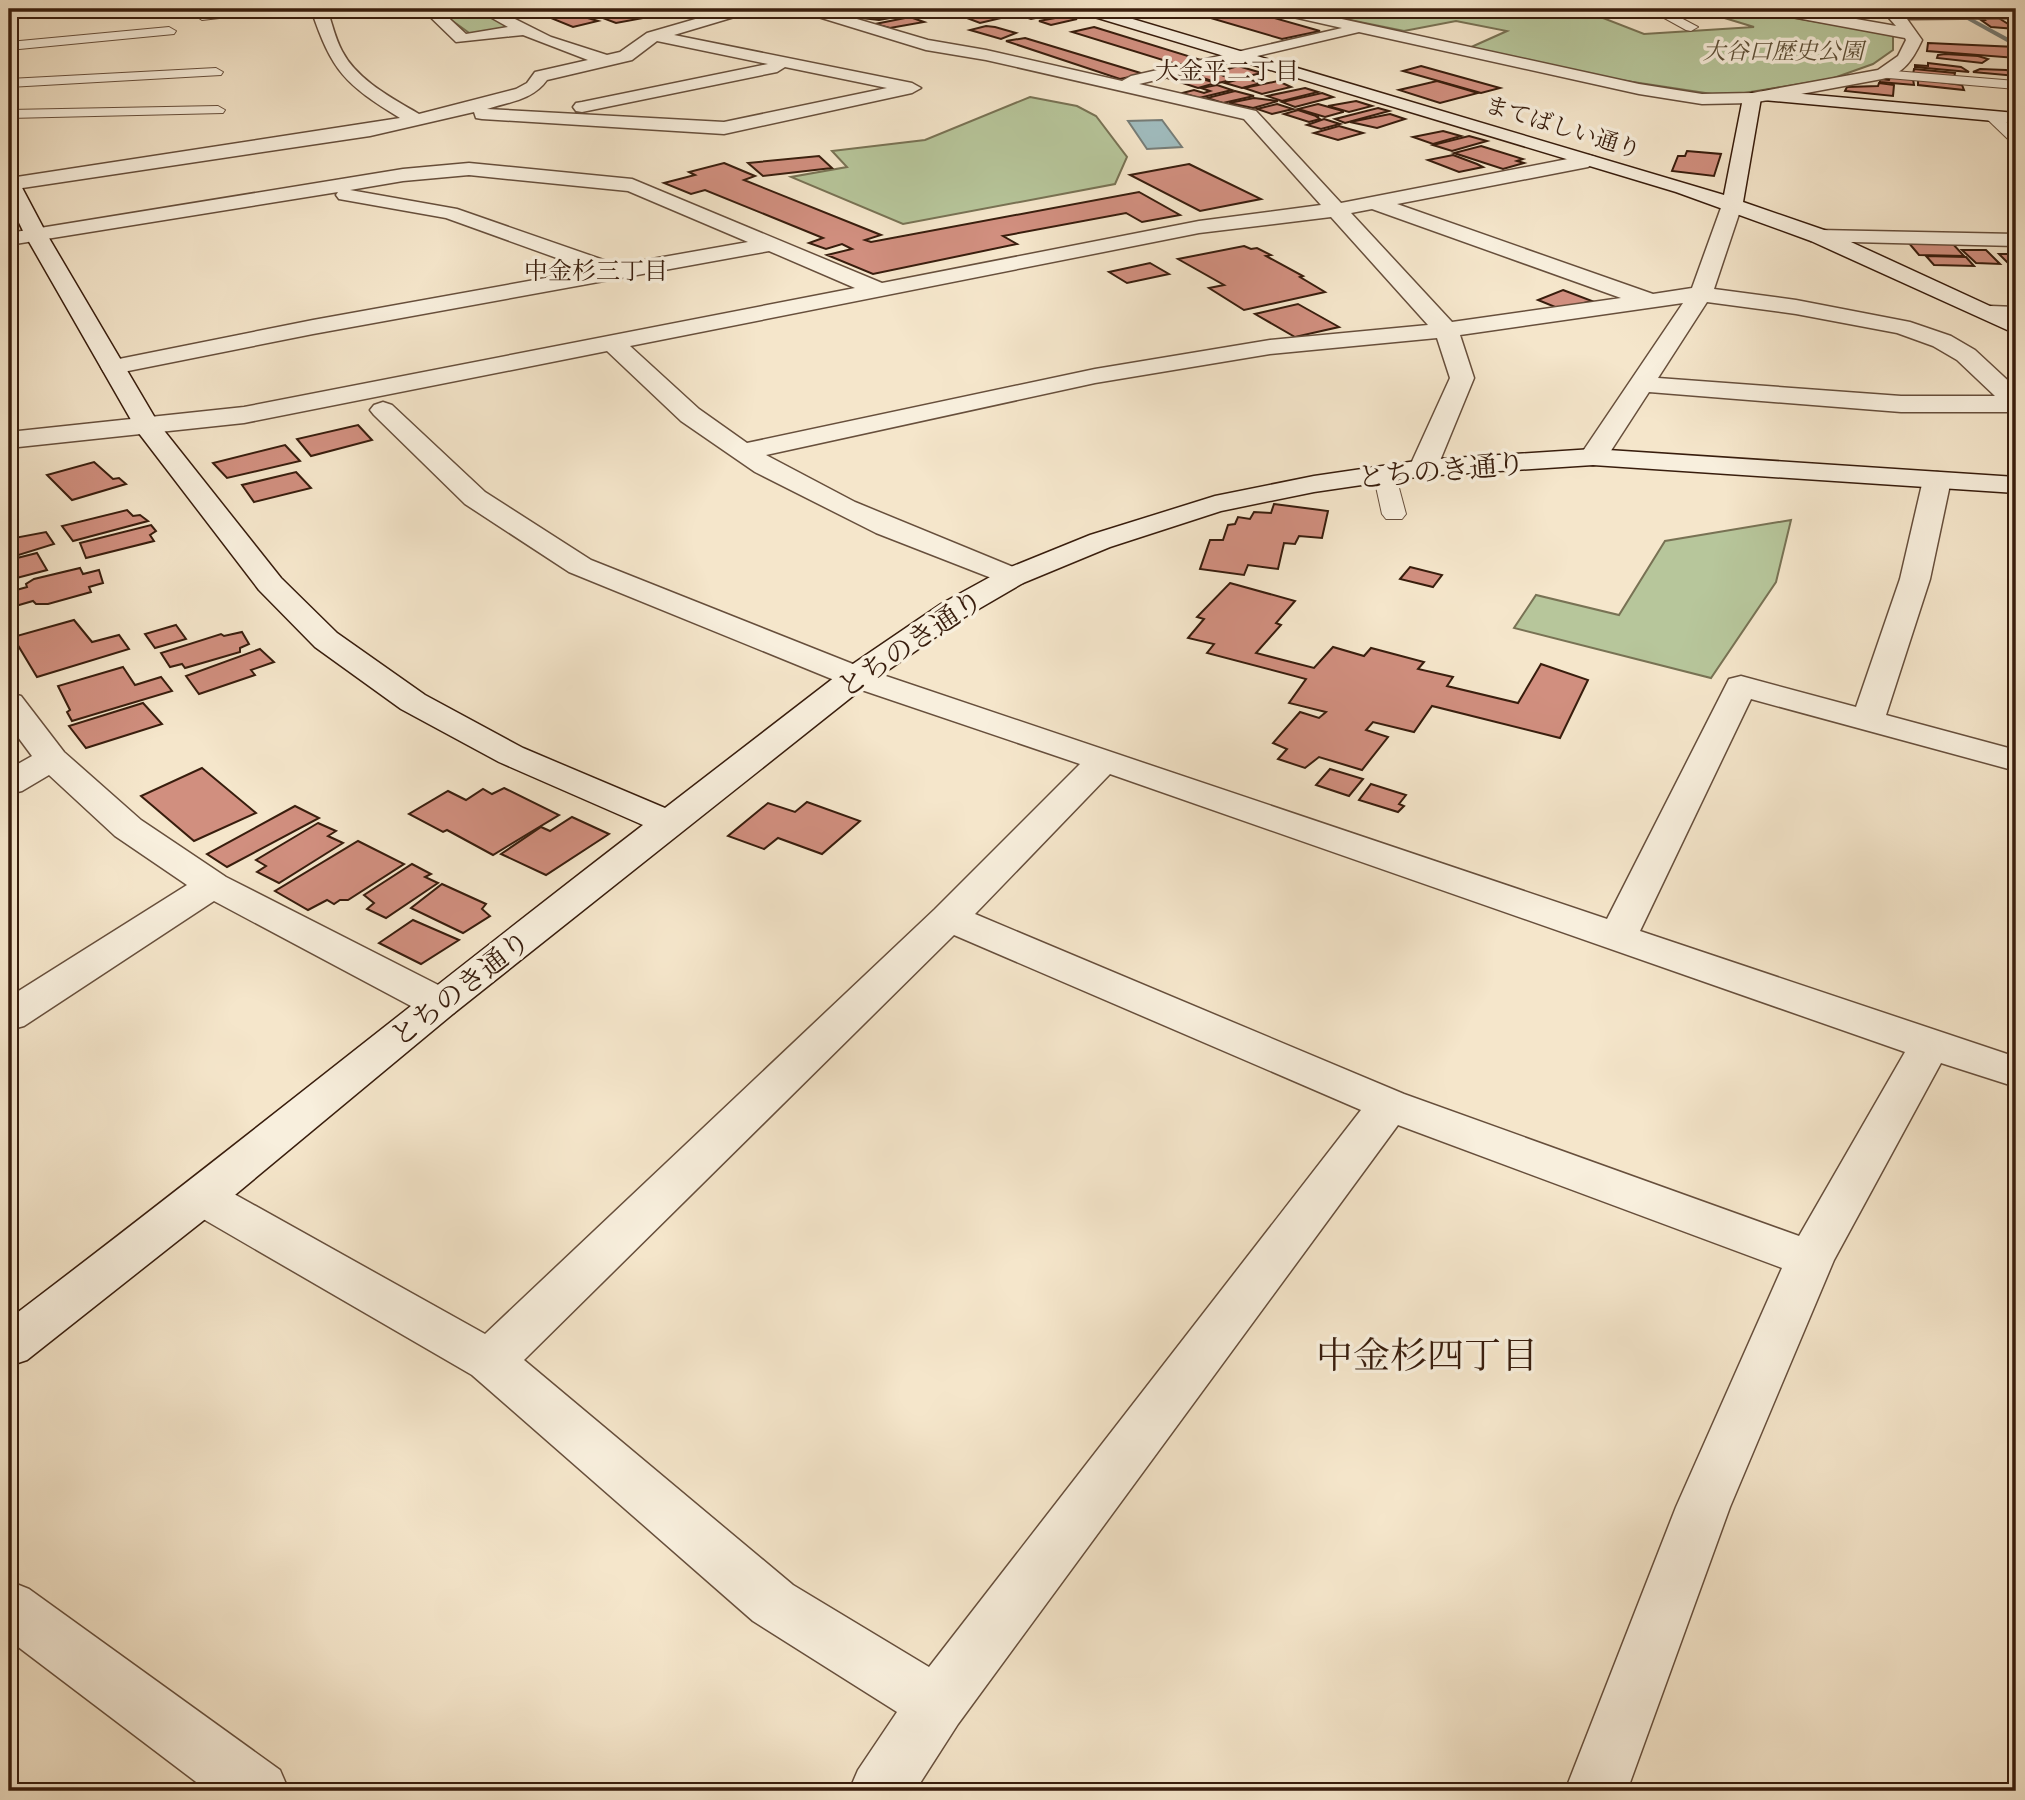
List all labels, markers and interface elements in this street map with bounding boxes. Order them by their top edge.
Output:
park label: 大谷口歴史公園 [1703,37,1868,65]
district label: 大金平二丁目 [1155,56,1299,86]
street label: まてばしい通り [1482,90,1644,164]
district label: 中金杉三丁目 [524,256,668,286]
street label: とちのき通り [1356,446,1526,495]
street label: とちのき通り [831,582,990,705]
street label: とちのき通り [383,923,537,1054]
district label: 中金杉四丁目 [1316,1333,1538,1378]

